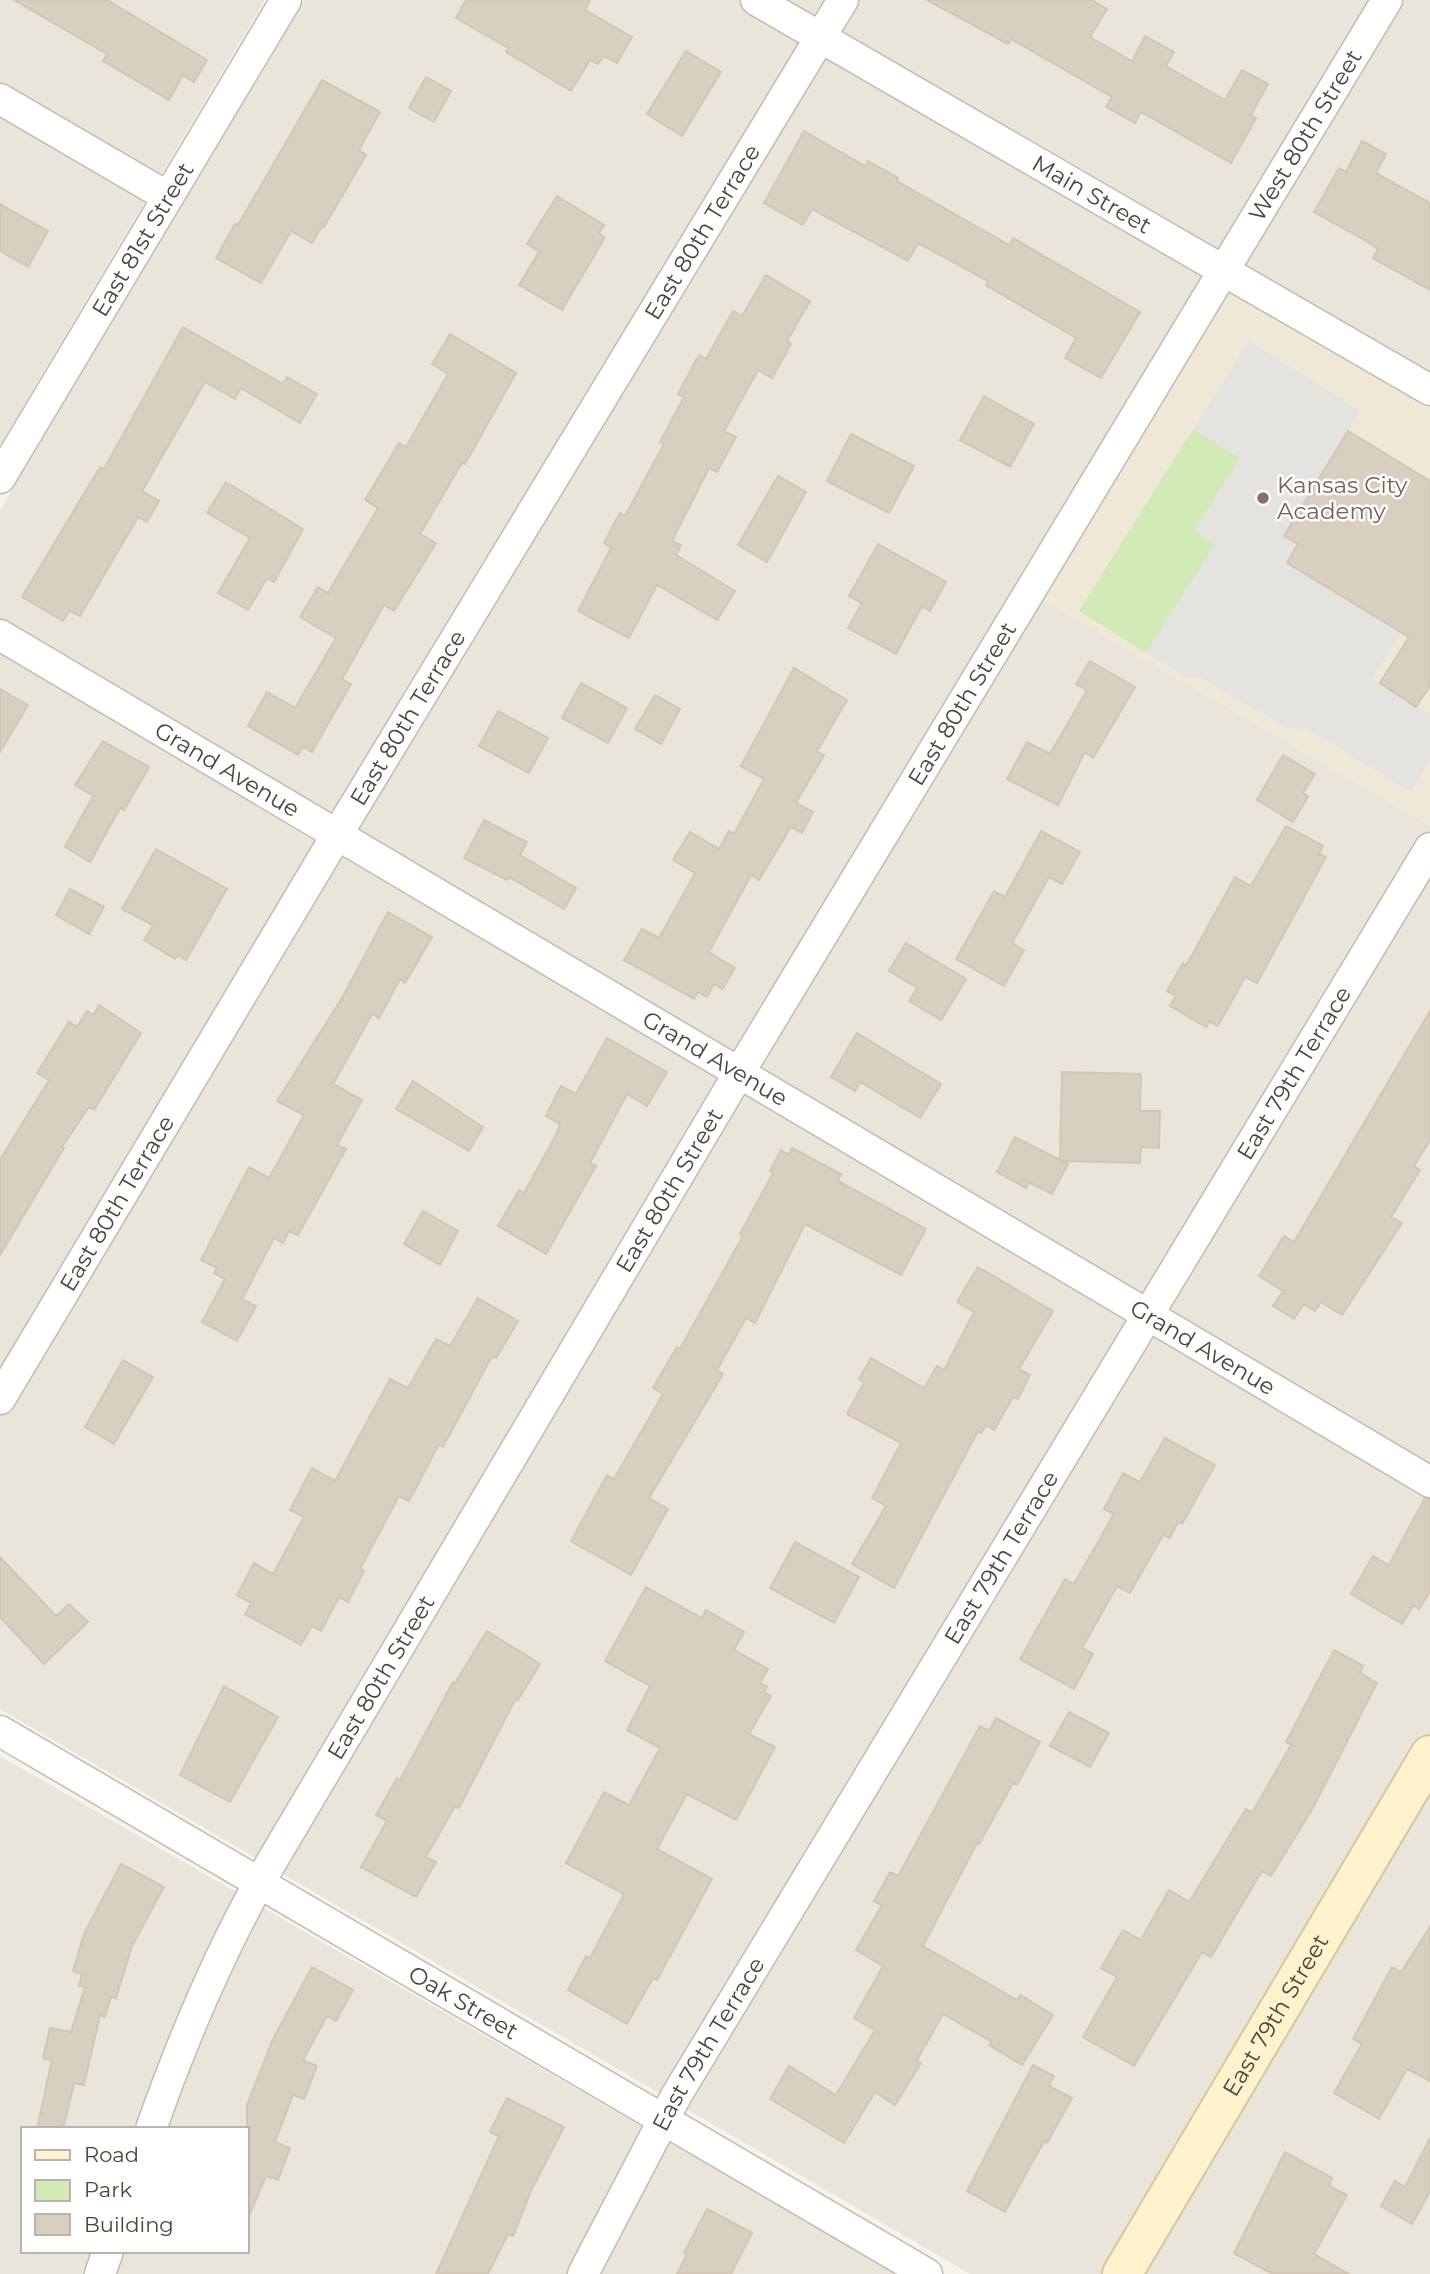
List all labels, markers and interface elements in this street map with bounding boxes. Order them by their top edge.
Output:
street label: West 80th Street [1243,44,1368,226]
street label: East 80th Terrace [639,139,766,325]
street label: Main Street [1027,149,1156,240]
street label: East 81st Street [86,157,200,322]
place label: Kansas City Academy [1277,471,1408,525]
marker: Kansas City Academy [1255,490,1271,506]
street label: East 80th Street [902,617,1022,791]
street label: East 80th Terrace [344,625,472,811]
street label: Grand Avenue [150,716,305,823]
street label: East 79th Terrace [1231,981,1357,1165]
street label: Grand Avenue [637,1005,793,1112]
street label: East 80th Street [610,1103,729,1278]
street label: East 80th Terrace [54,1110,180,1296]
street label: Grand Avenue [1125,1294,1280,1401]
street label: East 79th Terrace [938,1466,1064,1649]
street label: East 80th Street [321,1590,440,1765]
street label: East 79th Street [1217,1929,1335,2101]
street label: East 79th Terrace [646,1952,771,2136]
street label: Oak Street [404,1959,523,2045]
legend [21,2127,248,2253]
text: Road [84,2142,139,2167]
text: Park [84,2177,132,2202]
text: Building [84,2212,174,2237]

